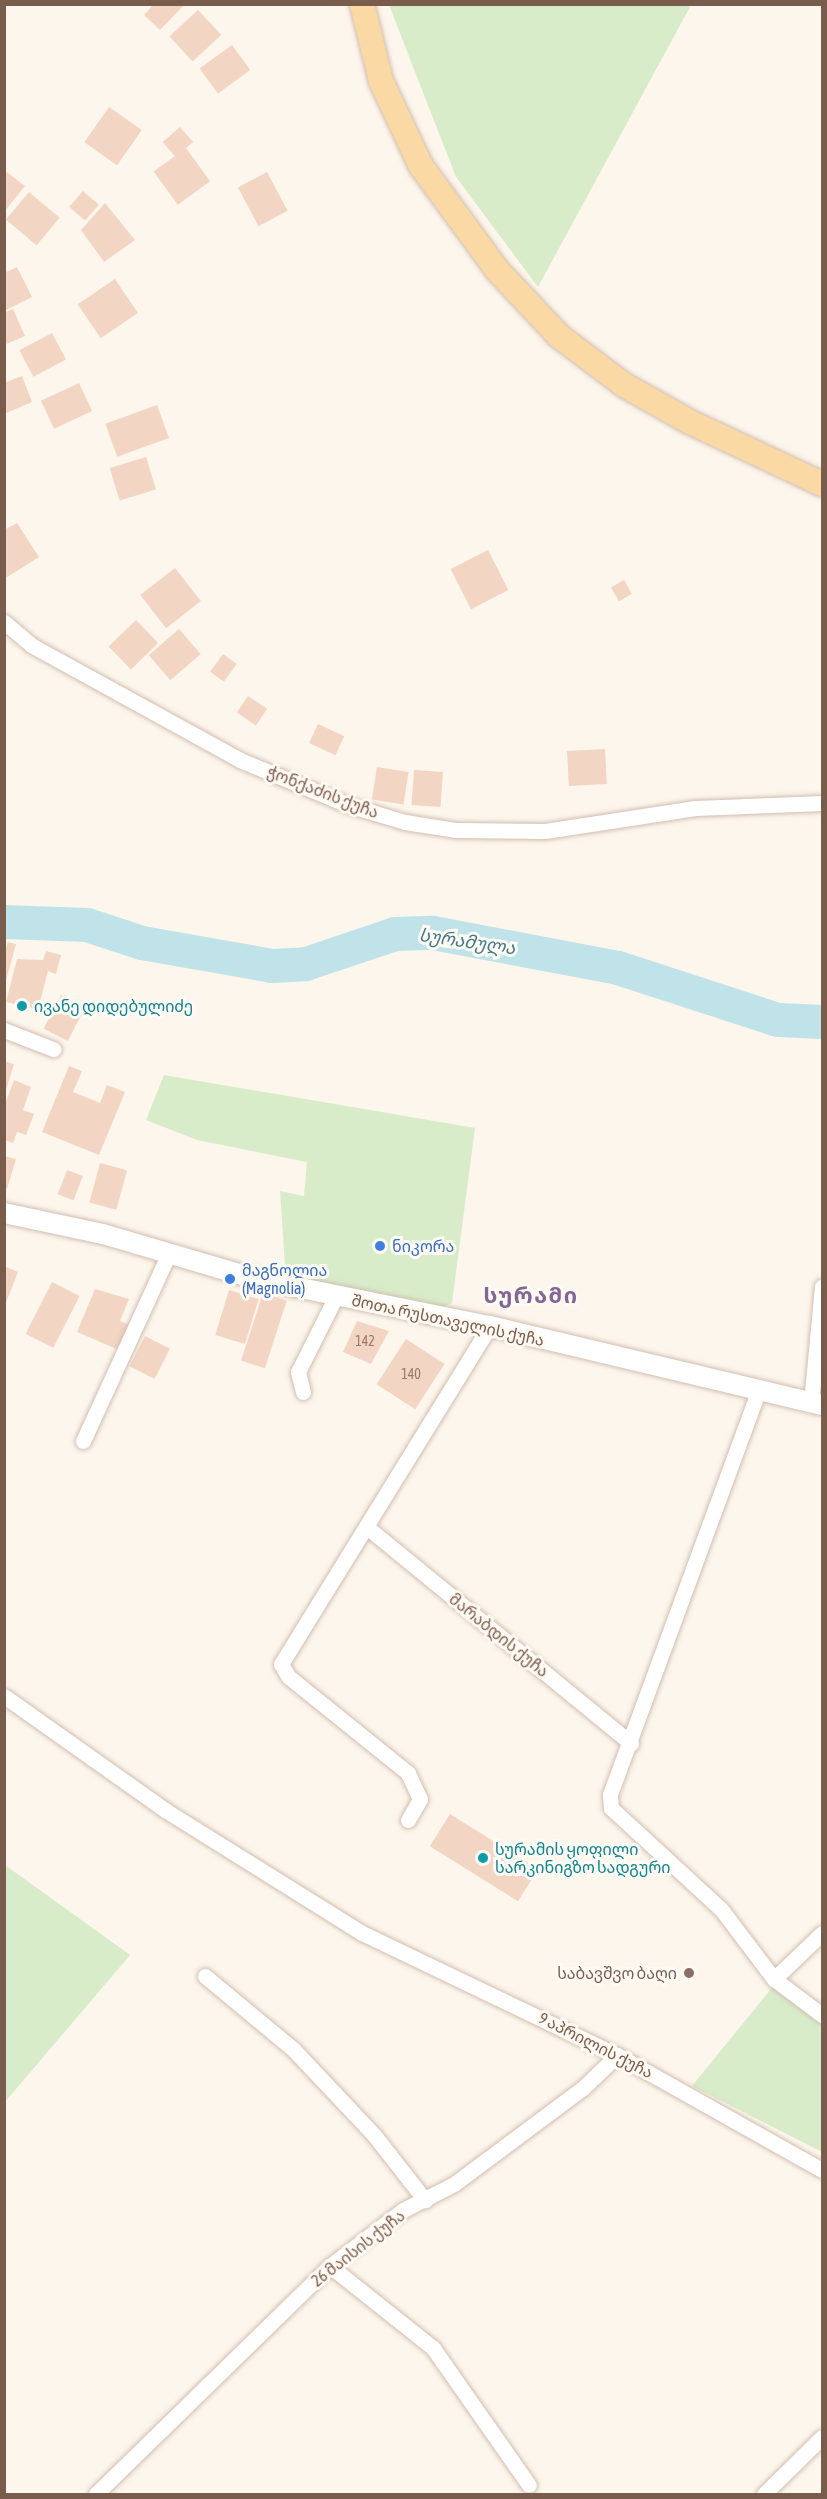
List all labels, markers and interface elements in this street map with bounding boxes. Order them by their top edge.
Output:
street label: ჭონქაძის ქუჩა [265,762,381,822]
water label: სურამულა [417,925,517,959]
place label: ივანე დიდებულიძე [34,996,193,1016]
marker: ივანე დიდებულიძე [15,999,29,1013]
place label: ნიკორა [392,1236,454,1256]
marker: ნიკორა [373,1239,387,1253]
place label: მაგნოლია (Magnolia) [242,1260,327,1298]
marker: მაგნოლია (Magnolia) [223,1272,237,1286]
district label: სურამი [483,1283,579,1309]
street label: შოთა რუსთაველის ქუჩა [350,1290,546,1350]
house number: 142 [355,1333,375,1349]
house number: 140 [401,1366,421,1382]
street label: მარაბდის ქუჩა [445,1589,553,1681]
place label: სურამის ყოფილი სარკინიგზო სადგური [495,1839,670,1877]
marker: სურამის ყოფილი სარკინიგზო სადგური [476,1851,490,1865]
place label: საბავშვო ბაღი [557,1963,677,1983]
marker: საბავშვო ბაღი [682,1966,696,1980]
street label: 9 აპრილის ქუჩა [536,2008,656,2082]
street label: 26 მაისის ქუჩა [308,2206,408,2290]

